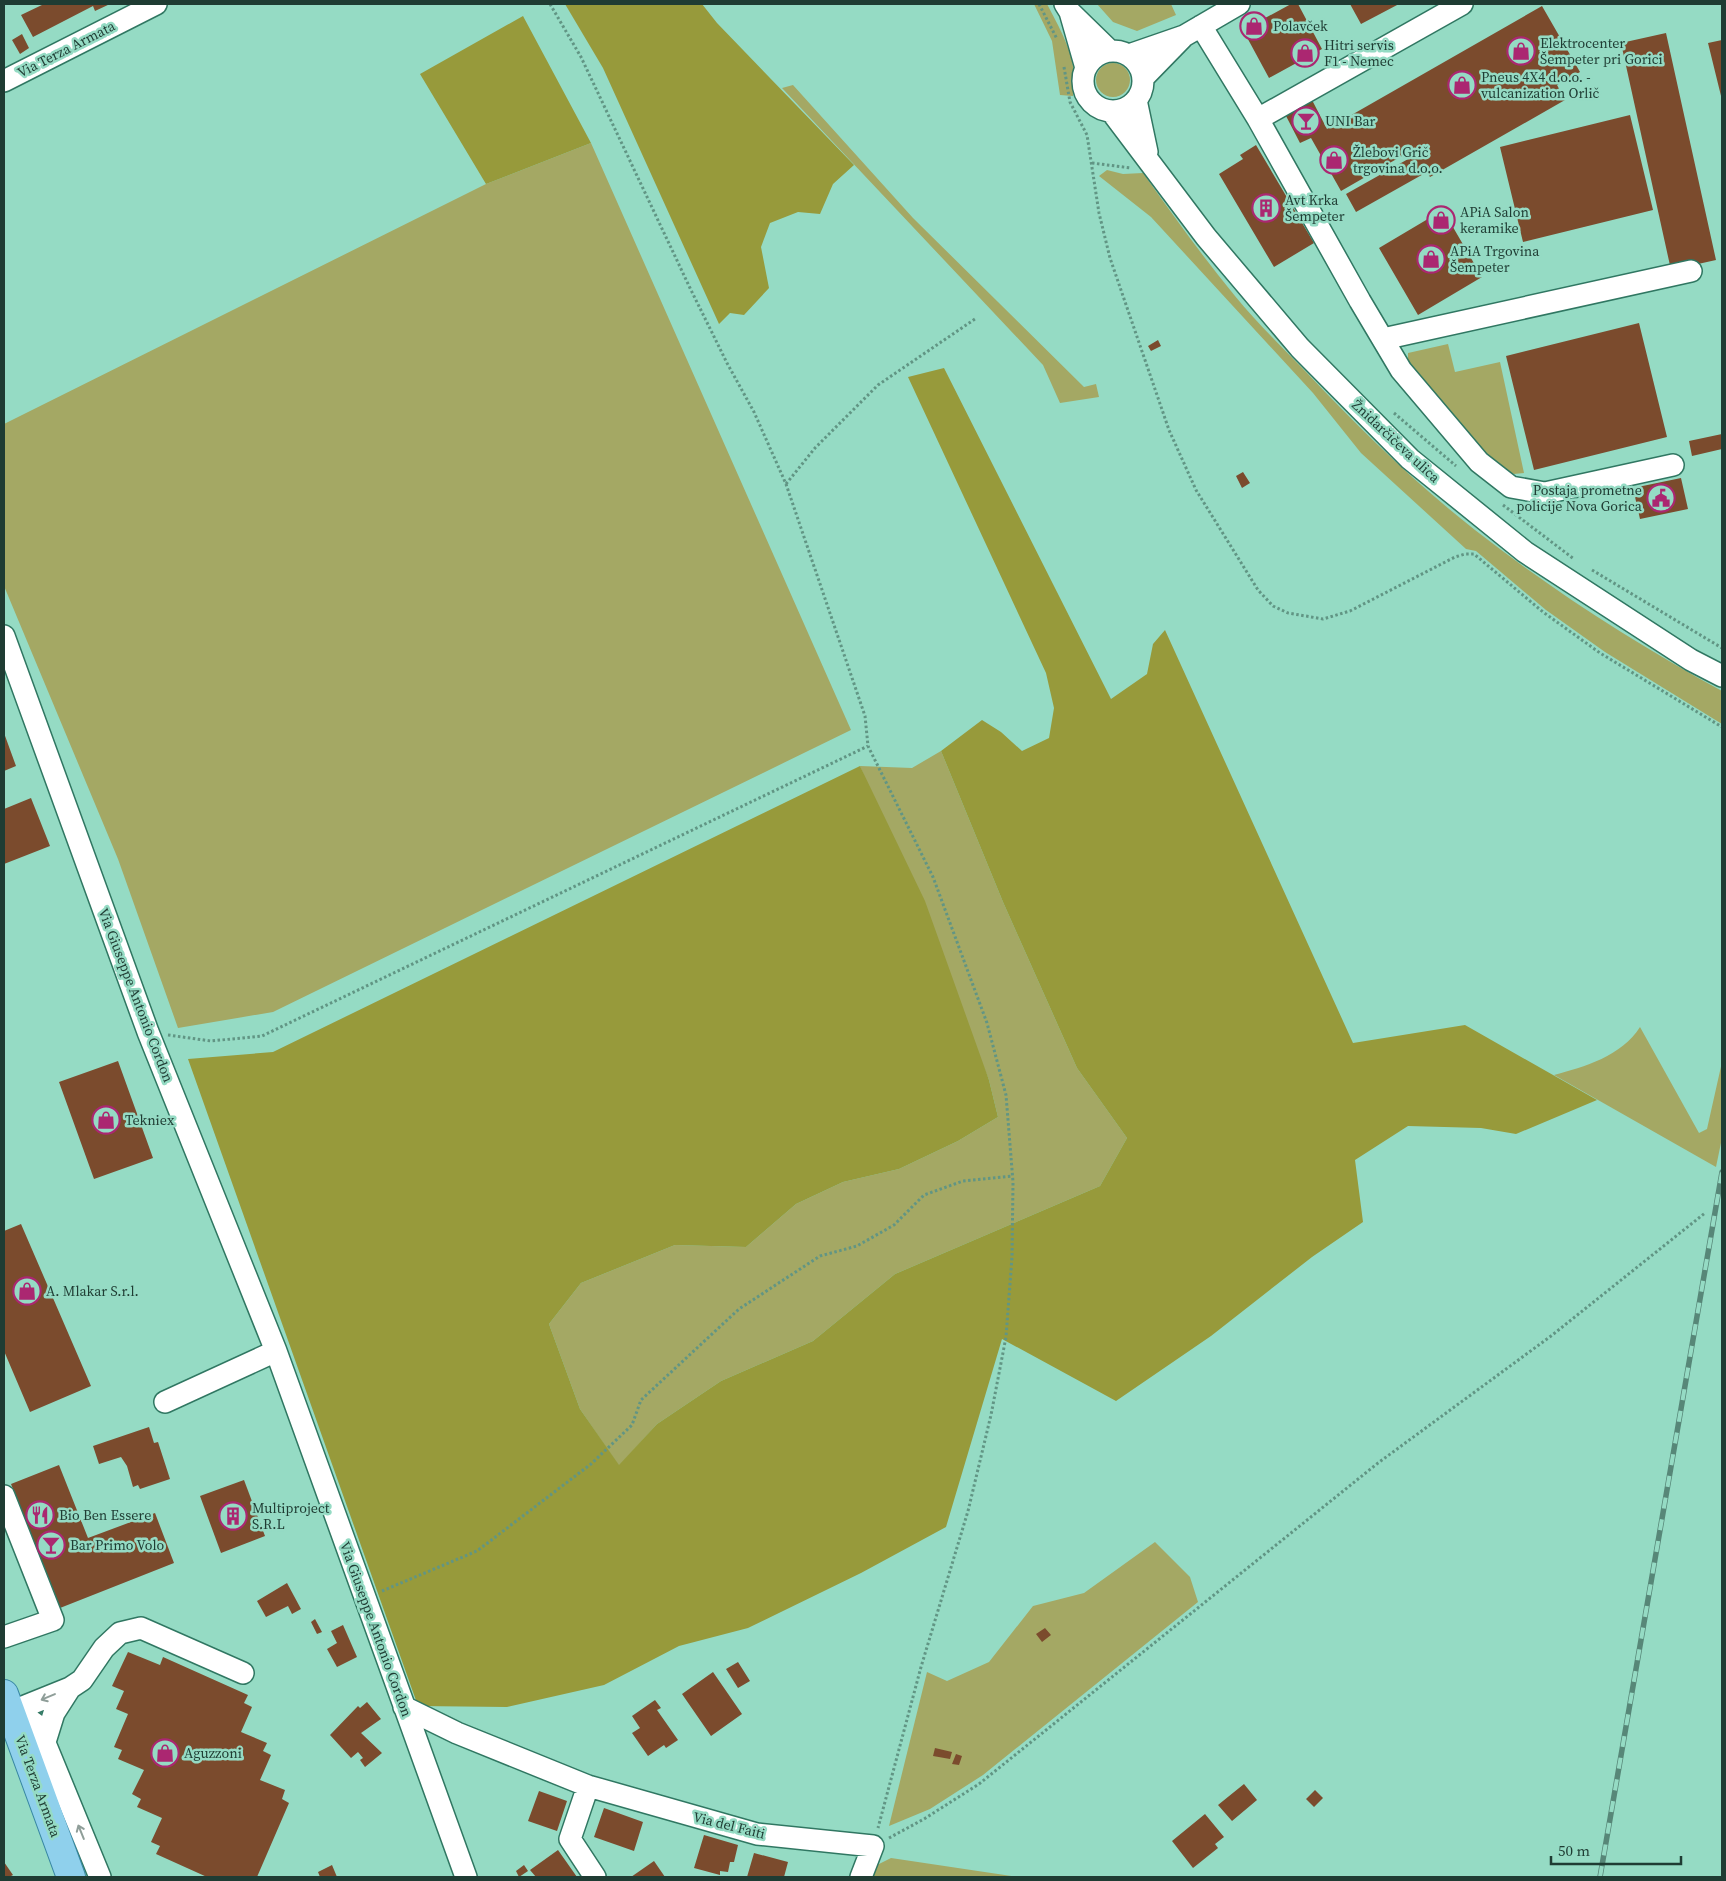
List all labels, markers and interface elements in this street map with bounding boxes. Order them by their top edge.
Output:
shop icon: Polavček [1239,11,1269,41]
street label: Via Terza Armata [14,15,119,82]
place label: Polavček [1273,16,1328,36]
place label: Elektrocenter Šempeter pri Gorici [1540,33,1663,69]
place label: Hitri servis F1 - Nemec [1324,35,1394,71]
shop icon: Elektrocenter Šempeter pri Gorici [1506,36,1536,66]
shop icon: Hitri servis F1 - Nemec [1290,38,1320,68]
place label: Pneus 4X4 d.o.o. - vulcanization Orlič [1481,67,1600,103]
shop icon: Pneus 4X4 d.o.o. - vulcanization Orlič [1447,70,1477,100]
bar icon: UNI Bar [1291,106,1321,136]
place label: UNI Bar [1325,111,1376,131]
place label: Žlebovi Grič trgovina d.o.o. [1353,142,1443,178]
shop icon: Žlebovi Grič trgovina d.o.o. [1319,145,1349,175]
place label: Avt Krka Šempeter [1285,190,1345,226]
building icon: Avt Krka Šempeter [1251,193,1281,223]
place label: APiA Salon keramike [1460,202,1529,238]
shop icon: APiA Salon keramike [1426,205,1456,235]
place label: APiA Trgovina Šempeter [1450,241,1540,277]
shop icon: APiA Trgovina Šempeter [1416,244,1446,274]
street label: Žnidarčičeva ulica [1348,395,1445,488]
place label: Postaja prometne policije Nova Gorica [1516,480,1643,516]
public building icon: Postaja prometne policije Nova Gorica [1646,483,1676,513]
street label: Via Giuseppe Antonio Cordon [93,905,179,1085]
shop icon: Tekniex [91,1105,121,1135]
place label: Tekniex [125,1110,175,1130]
shop icon: A. Mlakar S.r.l. [12,1276,42,1306]
place label: A. Mlakar S.r.l. [46,1281,139,1301]
place label: Multiproject S.R.L [252,1498,330,1534]
restaurant icon: Bio Ben Essere [25,1500,55,1530]
building icon: Multiproject S.R.L [218,1501,248,1531]
place label: Bio Ben Essere [59,1505,151,1525]
bar icon: Bar Primo Volo [36,1530,66,1560]
place label: Bar Primo Volo [70,1535,165,1555]
street label: Via Giuseppe Antonio Cordon [335,1539,417,1720]
one-way arrow [40,1694,55,1703]
street label: Via Terza Armata [10,1732,66,1841]
shop icon: Aguzzoni [150,1738,180,1768]
place label: Aguzzoni [184,1743,242,1763]
street label: Via del Faiti [691,1806,767,1844]
one-way arrow [76,1825,86,1840]
scale bar [1551,1834,1681,1866]
text: 50 m [1558,1840,1590,1861]

